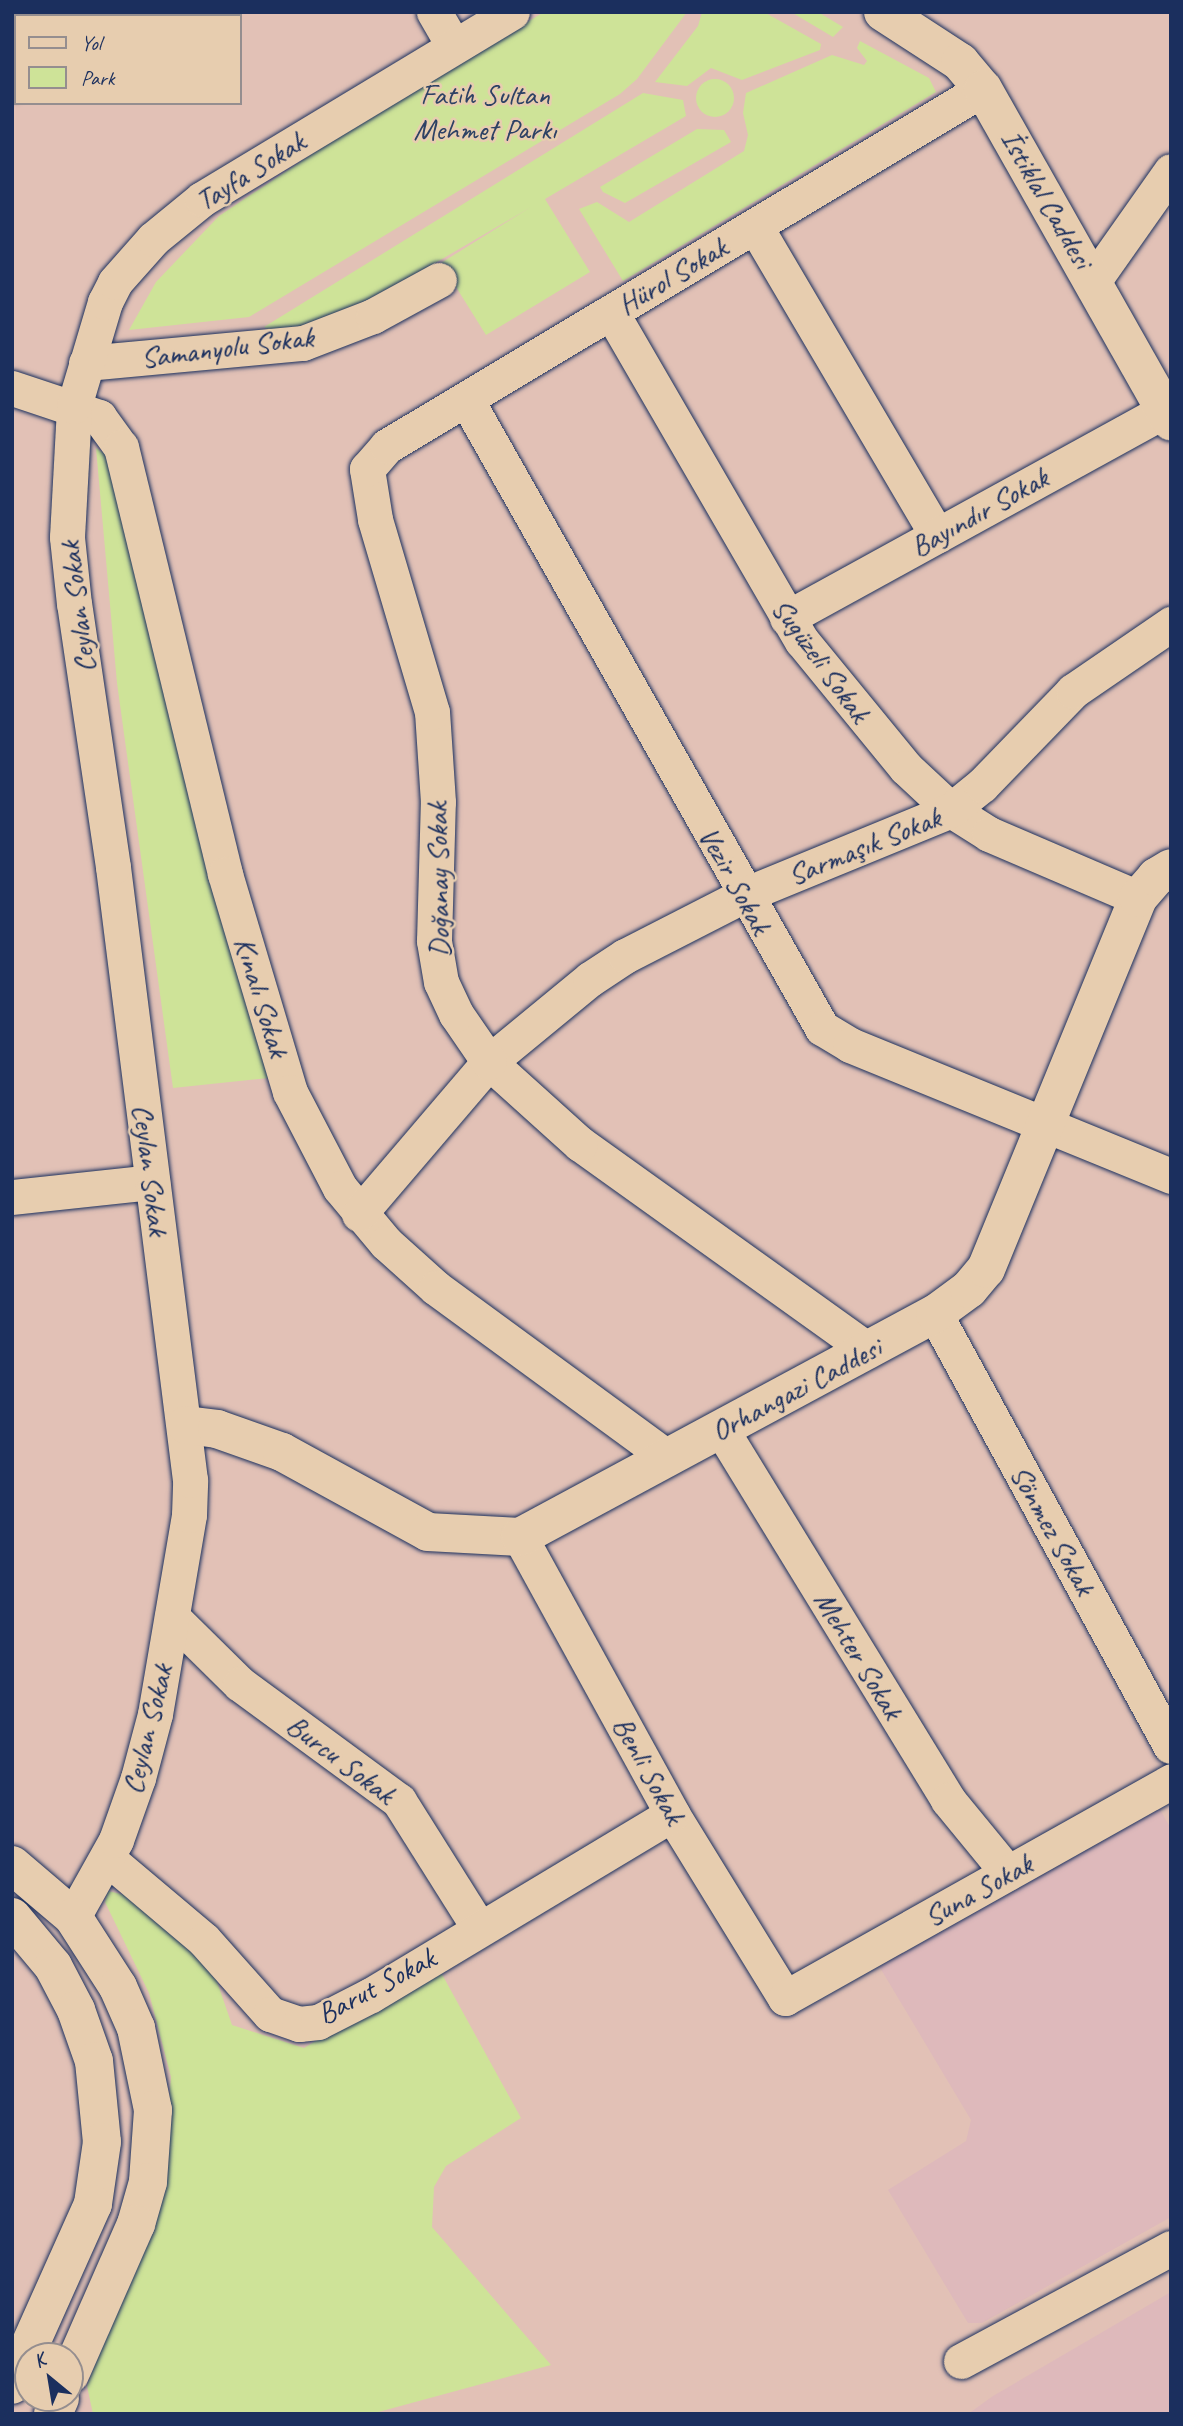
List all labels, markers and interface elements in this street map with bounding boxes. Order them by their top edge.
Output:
legend [14,14,242,105]
text: Yol [81,30,101,56]
text: Park [81,65,114,91]
park label: Fatih Sultan Mehmet Parkı [413,76,557,146]
street label: İstiklal Caddesi [993,123,1101,275]
street label: Tayfa Sokak [189,124,311,218]
street label: Hürol Sokak [611,230,733,322]
street label: Samanyolu Sokak [139,319,315,375]
street label: Bayındır Sokak [904,459,1054,565]
street label: Ceylan Sokak [51,540,103,674]
street label: Sugüzeli Sokak [764,592,878,728]
street label: Sarmaşık Sokak [782,799,946,893]
street label: Doğanay Sokak [419,803,457,957]
street label: Vezir Sokak [691,821,779,939]
street label: Kınalı Sokak [227,932,297,1062]
street label: Ceylan Sokak [125,1103,177,1237]
street label: Orhangazi Caddesi [705,1329,887,1449]
street label: Sönmez Sokak [1003,1459,1103,1601]
street label: Mehter Sokak [807,1585,911,1725]
street label: Ceylan Sokak [114,1661,180,1797]
street label: Burcu Sokak [280,1707,402,1811]
street label: Benli Sokak [605,1711,693,1829]
street label: Suna Sokak [918,1846,1038,1934]
street label: Barut Sokak [312,1940,440,2032]
north arrow [14,2342,84,2412]
text: K [29,2348,50,2373]

